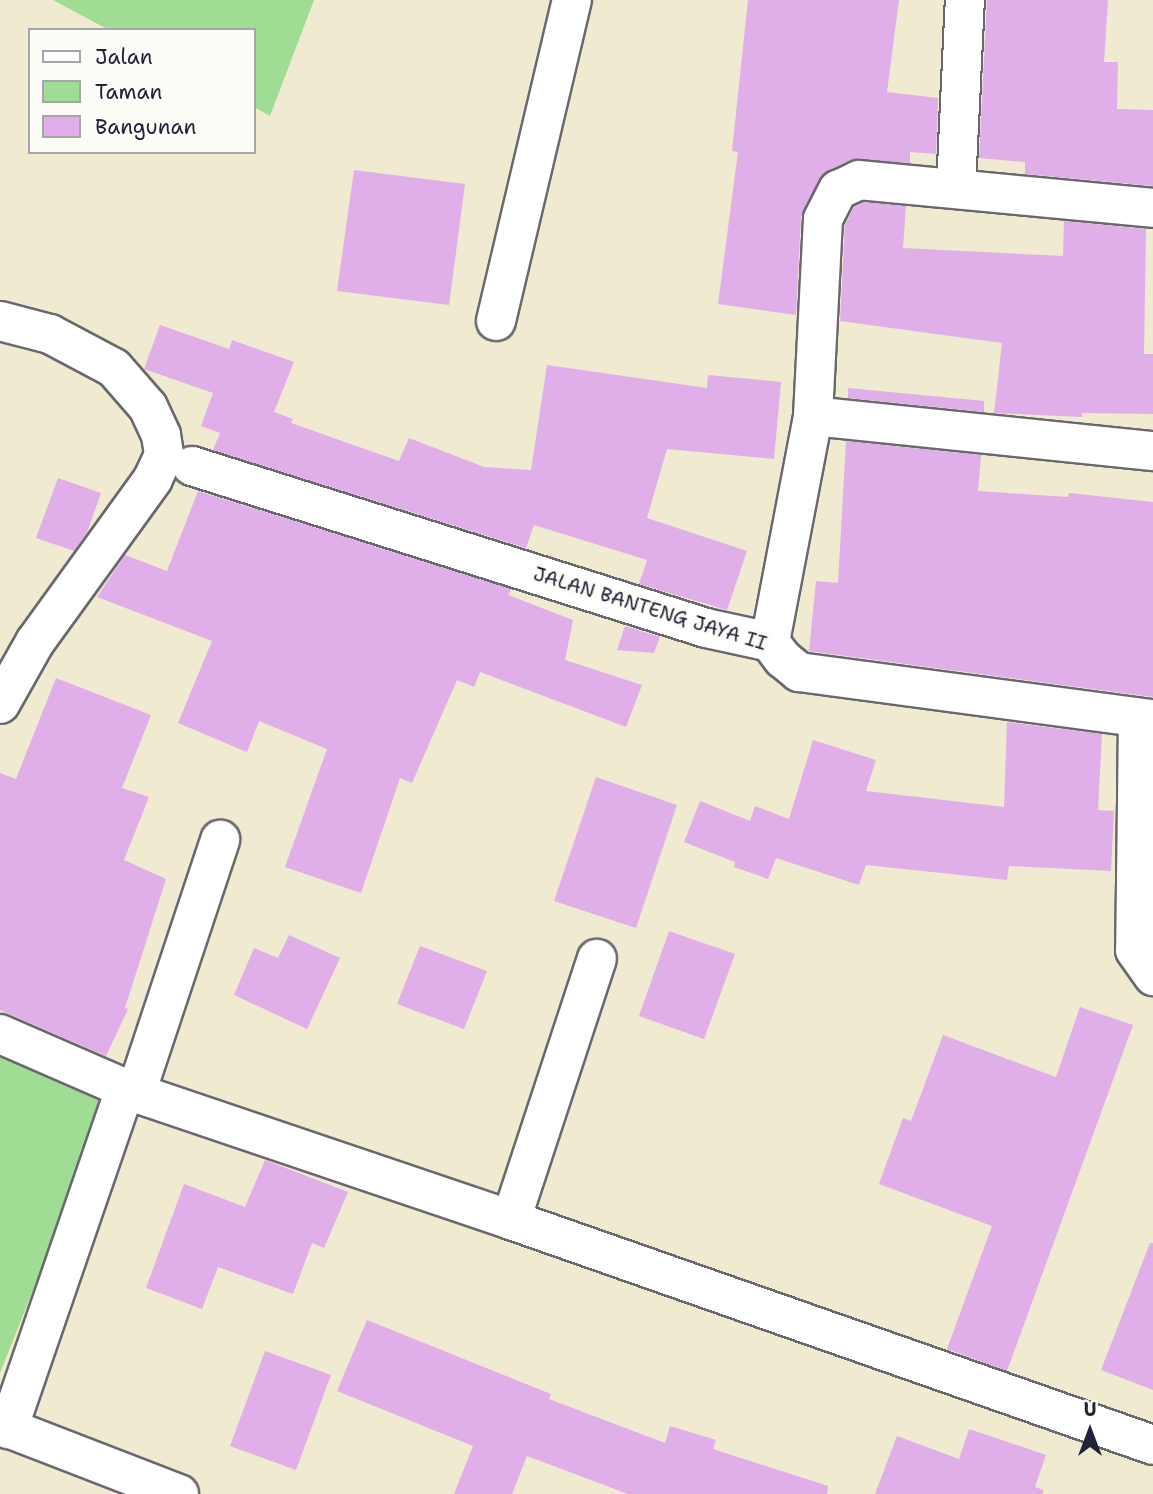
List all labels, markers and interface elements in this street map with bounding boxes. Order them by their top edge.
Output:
legend [28,28,256,154]
text: Jalan [95,43,153,71]
text: Taman [95,78,162,106]
text: Bangunan [95,113,196,141]
street label: JALAN BANTENG JAYA II [531,563,769,655]
north arrow [1055,1396,1125,1466]
text: U [1084,1397,1097,1422]

